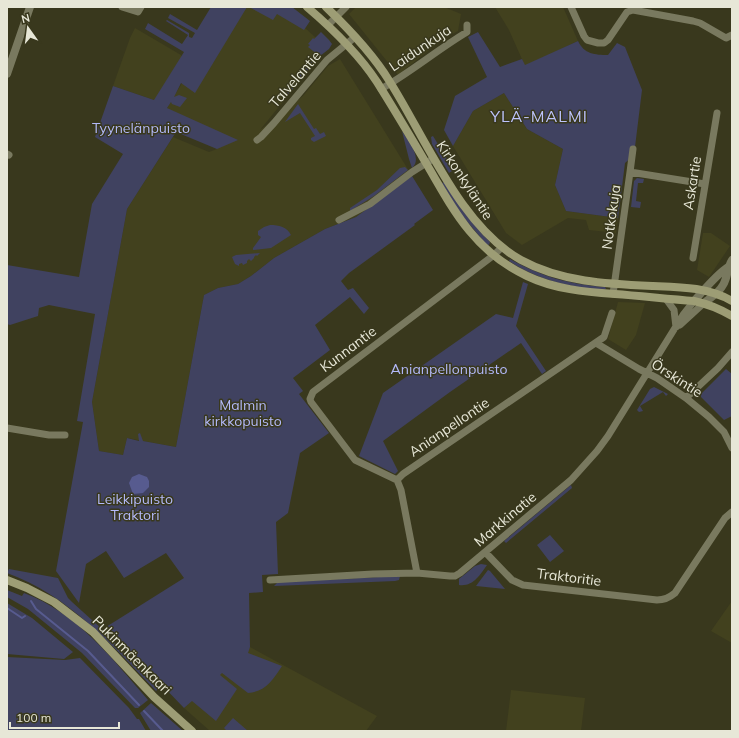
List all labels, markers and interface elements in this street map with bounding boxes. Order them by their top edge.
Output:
north arrow [8,8,48,48]
text: N [20,10,31,26]
street label: Laidunkuja [386,21,454,75]
street label: Talvelantie [265,47,325,111]
district label: YLÄ-MALMI [489,106,588,126]
park label: Tyynelänpuisto [92,119,190,137]
street label: Kirkonkyläntie [433,137,497,223]
street label: Askartie [679,155,705,211]
street label: Notkokuja [598,183,624,251]
street label: Kunnantie [316,322,380,376]
street label: Örskintie [648,355,706,401]
park label: Anianpellonpuisto [391,360,507,378]
street label: Anianpellontie [405,393,493,461]
park label: Malmin kirkkopuisto [204,396,282,430]
street label: Markkinatie [470,488,540,550]
park label: Leikkipuisto Traktori [97,490,173,524]
street label: Traktoritie [536,564,602,590]
street label: Pukinmäenkaari [89,612,175,698]
scale bar [10,704,119,730]
text: 100 m [16,710,51,725]

